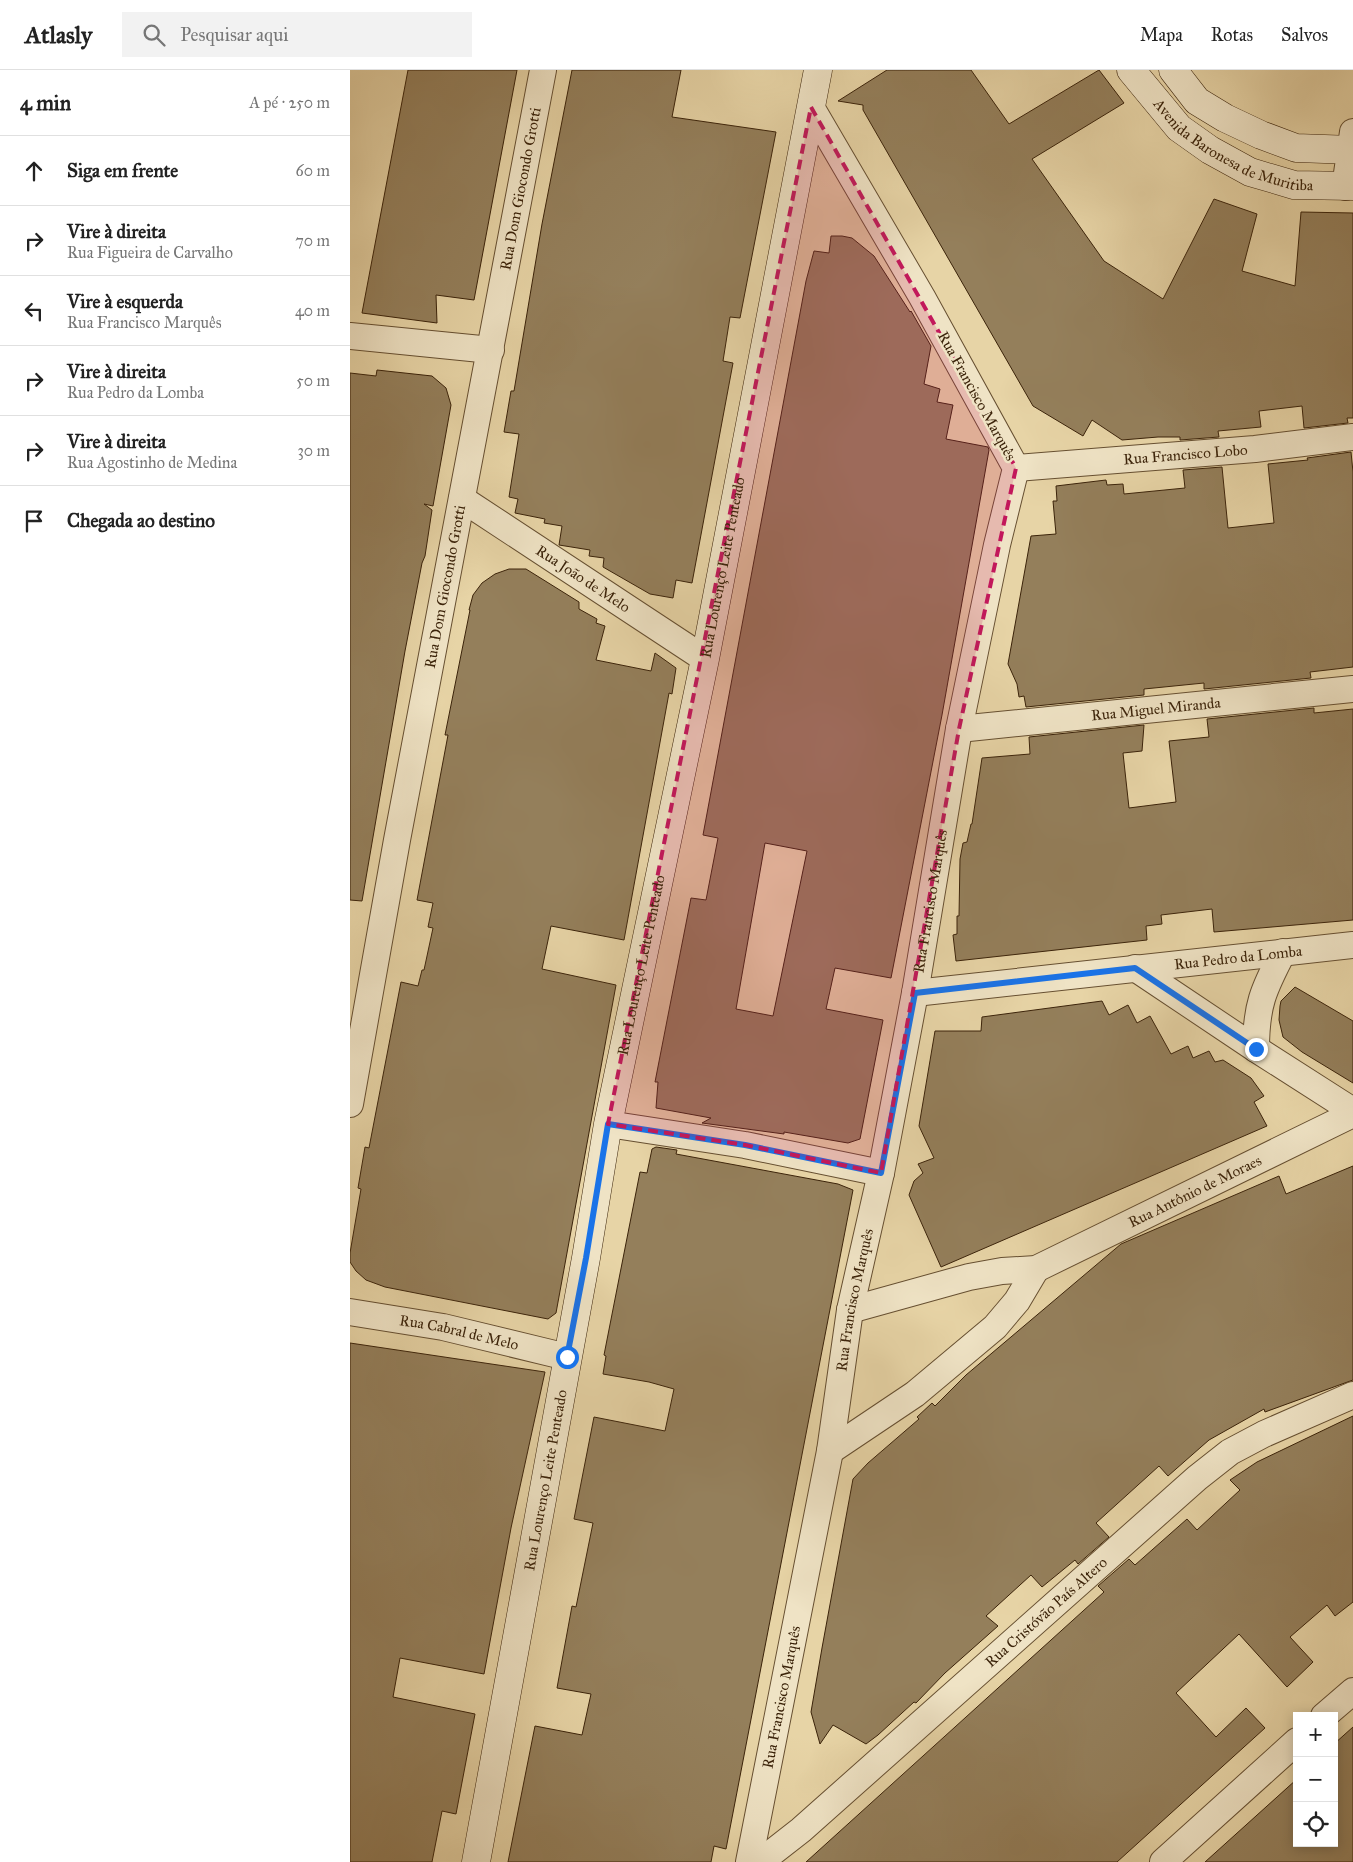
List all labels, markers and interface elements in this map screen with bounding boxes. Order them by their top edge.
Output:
search box [122,12,472,57]
text: Atlasly [25,20,92,50]
icon: search [140,21,168,49]
text: Pesquisar aqui [180,23,289,46]
text: Mapa [1140,24,1183,46]
text: Rotas [1211,24,1253,46]
text: Salvos [1281,24,1328,46]
text: 4 min [20,90,71,116]
text: A pé · 250 m [249,93,330,112]
street label: Avenida Baronesa de Muritiba [1149,94,1314,194]
street label: Rua Dom Giocondo Grotti [496,106,545,272]
icon: ahead [20,157,48,185]
text: Siga em frente [67,159,178,182]
text: 60 m [296,161,330,180]
text: Vire à direita [67,220,166,243]
icon: right [20,227,48,255]
text: 70 m [295,231,330,250]
text: Rua Figueira de Carvalho [67,243,233,262]
text: Vire à esquerda [67,290,183,313]
icon: left [20,297,48,325]
text: 40 m [295,301,330,320]
text: Rua Francisco Marquês [67,313,222,332]
street label: Rua Francisco Marquês [933,328,1020,464]
text: Vire à direita [67,360,166,383]
icon: right [20,367,48,395]
text: 50 m [296,371,330,390]
text: Rua Pedro da Lomba [67,383,204,402]
text: Vire à direita [67,430,166,453]
icon: right [20,437,48,465]
text: 30 m [297,441,330,460]
street label: Rua Francisco Lobo [1123,441,1249,468]
text: Rua Agostinho de Medina [67,453,237,472]
street label: Rua Lourenço Leite Penteado [696,475,749,659]
street label: Rua Dom Giocondo Grotti [421,504,469,670]
icon: arrive [20,507,48,535]
text: Chegada ao destino [67,509,215,532]
street label: Rua João de Melo [533,541,634,616]
street label: Rua Miguel Miranda [1090,693,1222,725]
street label: Rua Francisco Marquês [909,828,951,974]
street label: Rua Lourenço Leite Penteado [614,873,669,1057]
street label: Rua Pedro da Lomba [1173,942,1304,974]
route end [1245,1038,1268,1061]
street label: Rua Antônio de Moraes [1125,1151,1264,1231]
street label: Rua Francisco Marquês [832,1227,877,1373]
street label: Rua Cabral de Melo [398,1311,521,1354]
route start [556,1346,579,1369]
street label: Rua Lourenço Leite Penteado [520,1388,571,1572]
street label: Rua Cristóvão País Altero [981,1553,1111,1671]
street label: Rua Francisco Marquês [759,1624,804,1770]
map controls [1293,1712,1338,1847]
button: + [1293,1712,1338,1757]
button: − [1293,1757,1338,1802]
button: locate [1293,1802,1338,1847]

